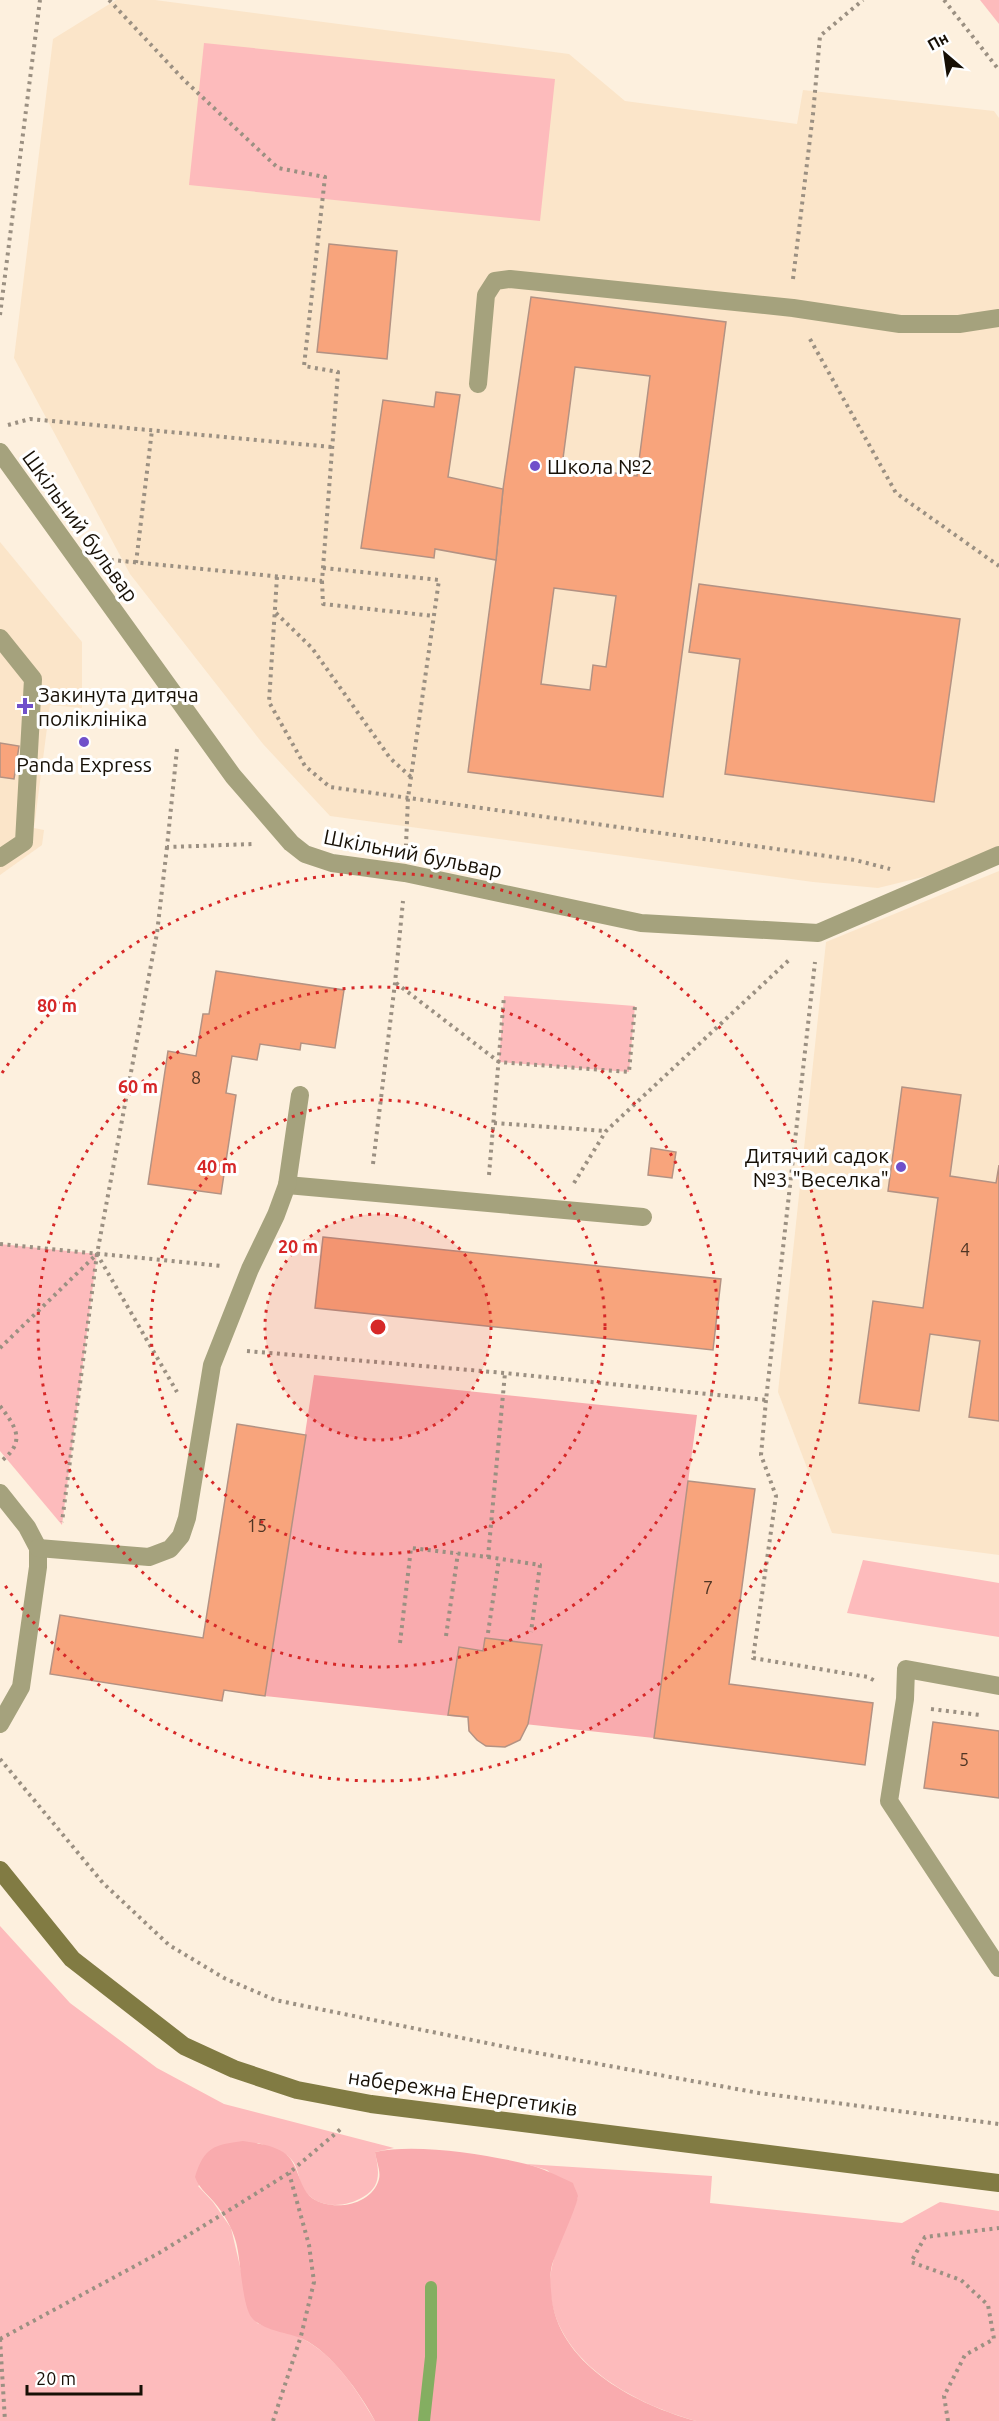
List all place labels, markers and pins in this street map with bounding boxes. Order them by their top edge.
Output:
place label: Школа №2 [547,454,653,478]
marker: Школа №2 [528,459,542,473]
place label: Закинута дитяча поліклініка [38,682,199,730]
marker: Закинута дитяча поліклініка [16,697,34,715]
marker: Panda Express [77,735,91,749]
place label: Panda Express [16,752,152,776]
place label: Дитячий садок №3 "Веселка" [745,1143,889,1191]
marker: Дитячий садок №3 "Веселка" [894,1160,908,1174]
centre of rings [368,1317,388,1337]

